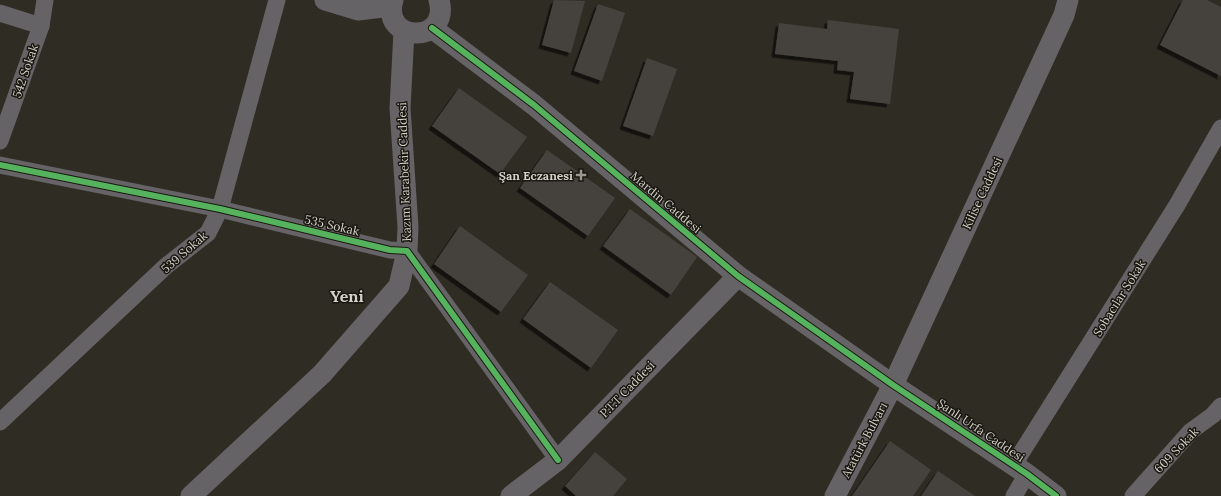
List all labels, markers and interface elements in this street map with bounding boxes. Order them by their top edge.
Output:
street label: 542 Sokak [9,42,41,100]
street label: Kazım Karabekir Caddesi [394,102,414,242]
street label: Kilise Caddesi [959,155,1005,231]
place label: Şan Eczanesi [499,168,573,183]
street label: Mardin Caddesi [628,168,704,236]
marker: Şan Eczanesi [576,170,586,180]
street label: 535 Sokak [303,211,361,239]
street label: 539 Sokak [158,228,211,276]
street label: Sobacılar Sokak [1089,256,1149,339]
district label: Yeni [330,286,364,306]
street label: P.T.T Caddesi [596,358,658,420]
street label: Şanlı Urfa Caddesi [934,395,1028,465]
street label: Atatürk Bulvarı [837,400,890,481]
street label: 609 Sokak [1151,424,1202,476]

